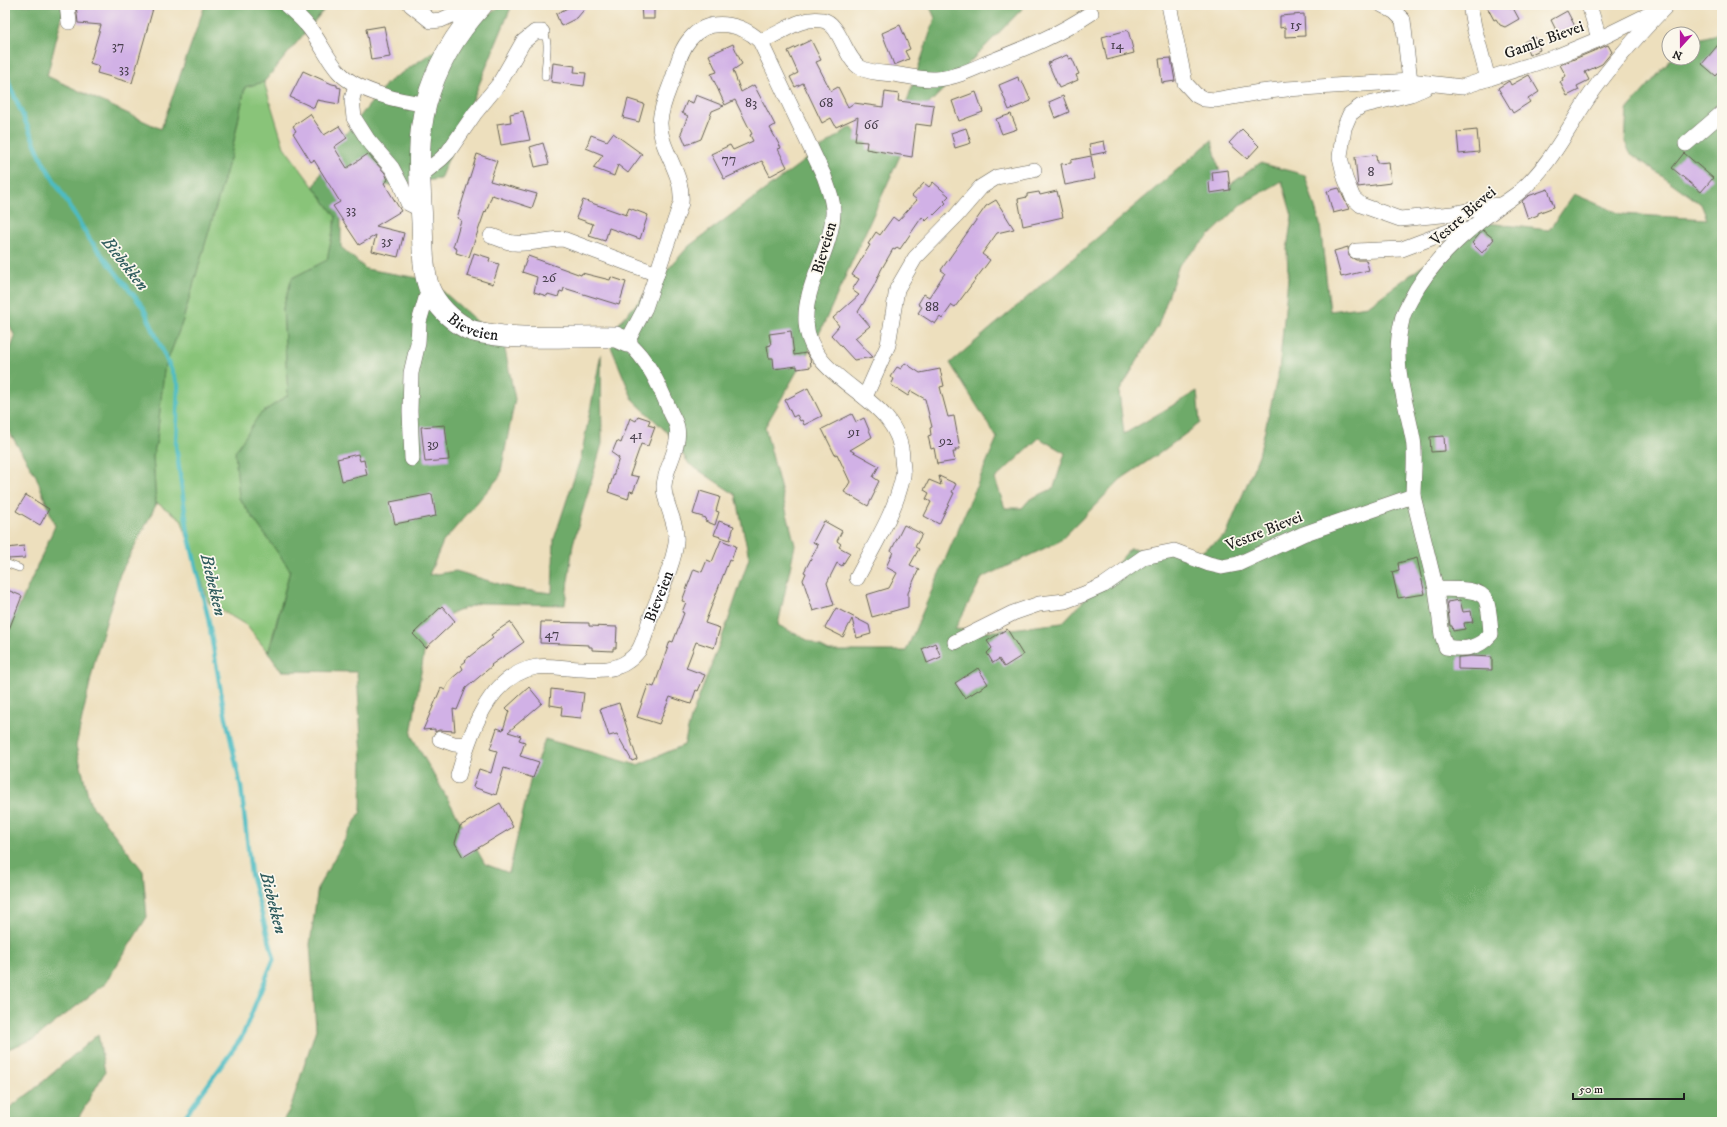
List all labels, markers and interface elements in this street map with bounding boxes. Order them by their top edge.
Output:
house number: 15 [1290,16,1302,34]
street label: Gamle Bievei [1501,16,1587,64]
north arrow [1661,26,1701,66]
house number: 14 [1110,36,1125,54]
house number: 37 [112,37,124,55]
text: N [1671,46,1684,63]
house number: 33 [119,60,129,78]
house number: 83 [745,94,757,112]
house number: 68 [819,94,833,112]
house number: 66 [864,116,879,134]
house number: 77 [722,150,736,168]
house number: 8 [1367,163,1375,181]
street label: Vestre Bievei [1425,182,1500,251]
house number: 33 [346,201,356,219]
street label: Bieveien [807,219,841,276]
water label: Biebekken [96,232,153,296]
house number: 35 [381,232,393,250]
house number: 26 [542,269,557,287]
house number: 88 [925,298,939,316]
street label: Bieveien [443,309,500,345]
house number: 91 [847,423,860,441]
house number: 41 [629,426,643,444]
house number: 92 [938,432,953,450]
house number: 39 [427,435,439,453]
street label: Vestre Bievei [1222,507,1305,556]
water label: Biebekken [195,551,231,619]
street label: Bieveien [640,567,678,625]
house number: 47 [545,625,559,643]
water label: Biebekken [254,869,291,937]
scale bar [1573,1075,1684,1101]
text: 50 m [1579,1082,1603,1097]

